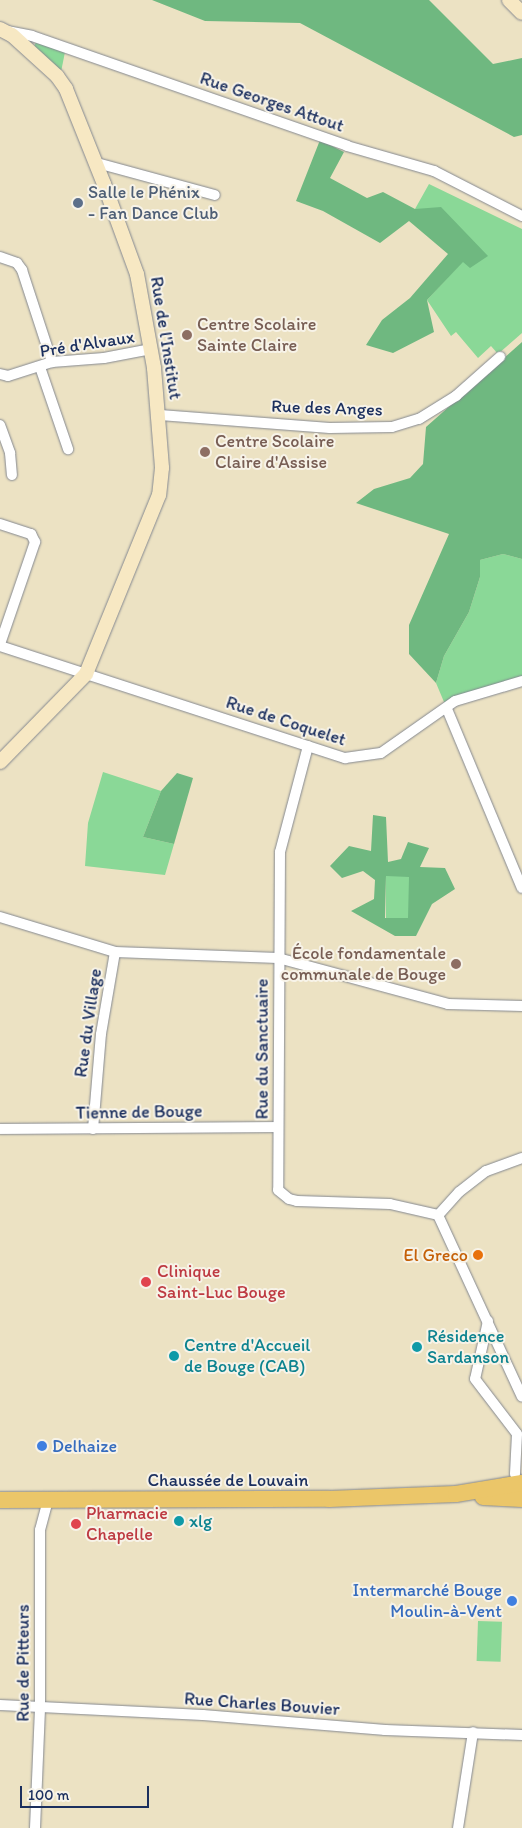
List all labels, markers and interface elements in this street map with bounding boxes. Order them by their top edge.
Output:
street label: Rue Georges Attout [197,67,347,137]
place label: Salle le Phénix - Fan Dance Club [88,182,220,224]
marker: Salle le Phénix - Fan Dance Club [72,197,84,209]
street label: Rue de l'Institut [146,275,186,401]
place label: Centre Scolaire Sainte Claire [197,314,316,356]
street label: Pré d'Alvaux [38,326,136,362]
marker: Centre Scolaire Sainte Claire [181,329,193,341]
street label: Rue des Anges [271,395,383,421]
place label: Centre Scolaire Claire d'Assise [215,431,334,474]
marker: Centre Scolaire Claire d'Assise [199,446,211,458]
street label: Rue de Coquelet [223,691,349,751]
place label: École fondamentale communale de Bouge [281,943,446,986]
marker: École fondamentale communale de Bouge [450,958,462,970]
street label: Rue du Village [70,967,106,1079]
street label: Rue du Sanctuaire [251,978,273,1120]
street label: Tienne de Bouge [75,1100,203,1124]
place label: El Greco [403,1244,468,1266]
marker: El Greco [472,1249,484,1261]
place label: Clinique Saint-Luc Bouge [157,1261,285,1304]
marker: Clinique Saint-Luc Bouge [139,1275,153,1289]
place label: Résidence Sardanson [427,1326,509,1368]
place label: Centre d'Accueil de Bouge (CAB) [184,1335,310,1378]
marker: Résidence Sardanson [411,1341,423,1353]
marker: Centre d'Accueil de Bouge (CAB) [168,1350,180,1362]
place label: Delhaize [52,1435,117,1457]
marker: Delhaize [36,1440,48,1452]
street label: Chaussée de Louvain [148,1469,308,1491]
place label: Pharmacie Chapelle [86,1503,168,1546]
place label: xlg [189,1510,212,1532]
marker: xlg [173,1515,185,1527]
marker: Pharmacie Chapelle [70,1518,82,1530]
place label: Intermarché Bouge Moulin-à-Vent [353,1580,502,1622]
marker: Intermarché Bouge Moulin-à-Vent [506,1595,518,1607]
street label: Rue de Pitteurs [12,1604,34,1722]
street label: Rue Charles Bouvier [184,1688,340,1720]
scale bar [22,1776,151,1808]
text: 100 m [28,1786,69,1804]

